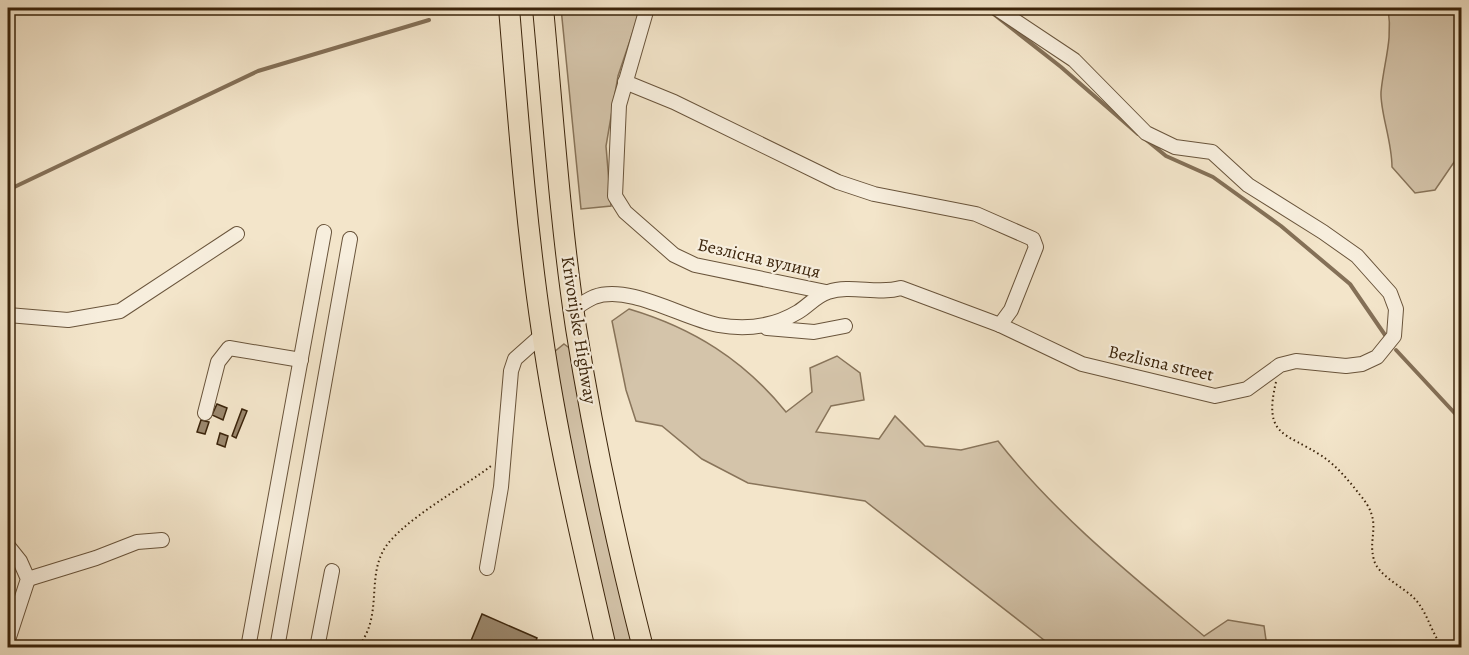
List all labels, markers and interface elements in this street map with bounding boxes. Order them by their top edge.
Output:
street label: Безлісна вулиця [695,232,823,284]
street label: Krivorijske Highway [555,254,603,406]
street label: Bezlisna street [1106,339,1216,387]

